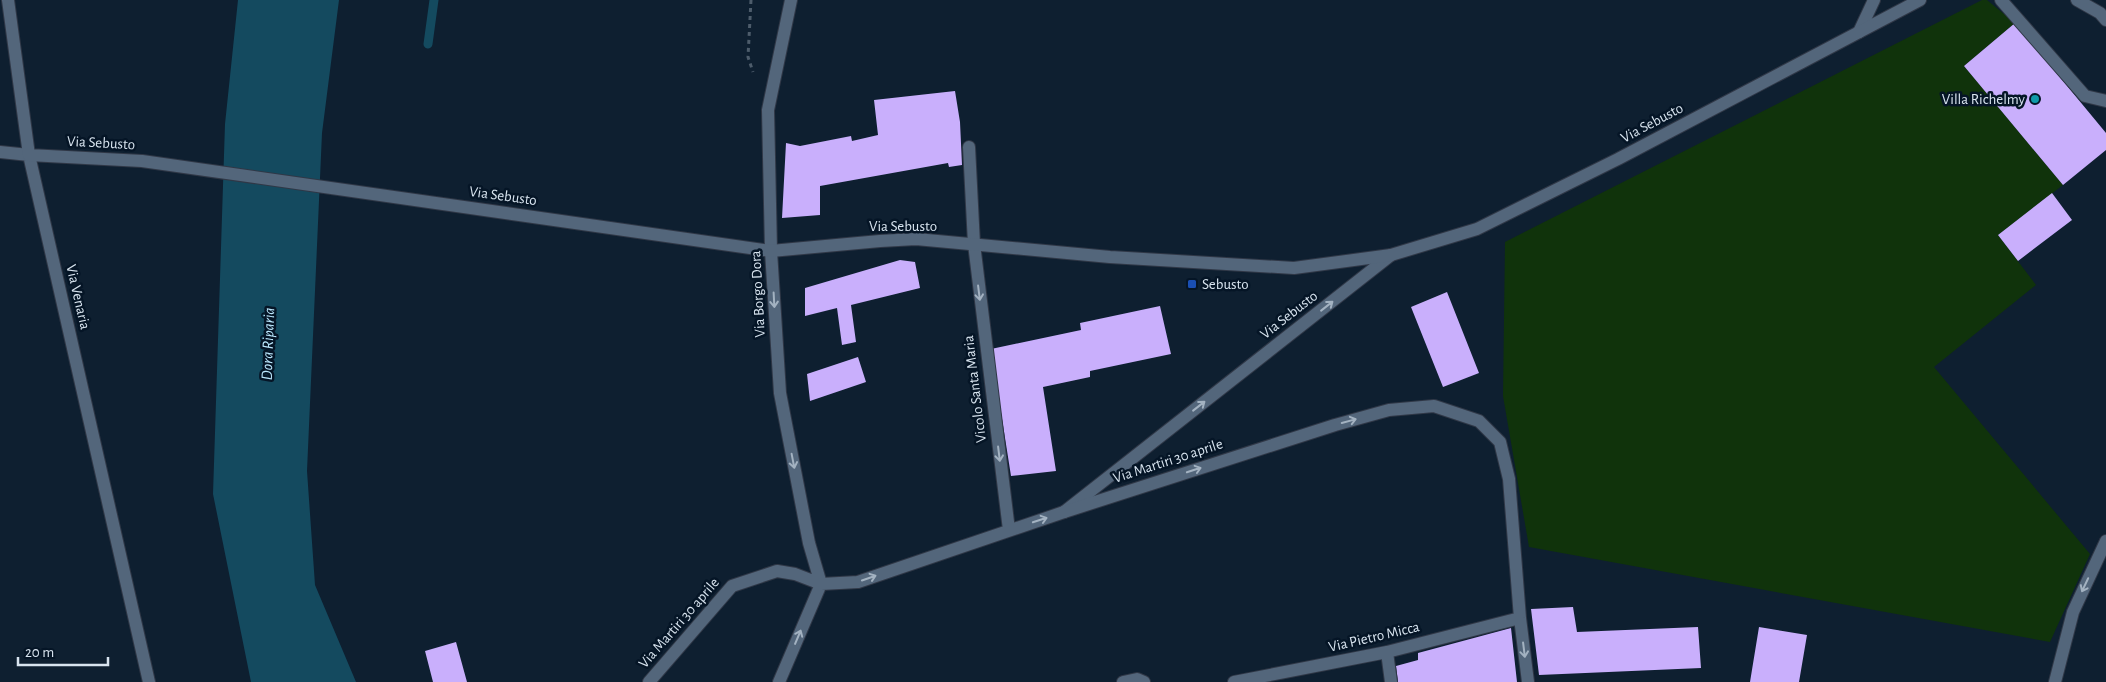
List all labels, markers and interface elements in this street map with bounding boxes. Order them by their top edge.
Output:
place label: Villa Richelmy [1942,92,2026,107]
marker: Villa Richelmy [2029,93,2041,105]
street label: Via Sebusto [1618,100,1686,146]
street label: Via Sebusto [67,134,135,152]
street label: Via Sebusto [468,184,538,208]
street label: Via Sebusto [869,219,937,234]
street label: Via Borgo Dora [748,250,768,338]
street label: Via Venaria [63,263,93,331]
place label: Sebusto [1202,277,1249,292]
marker: Sebusto [1186,278,1198,290]
one-way arrow [974,285,984,301]
street label: Via Sebusto [1258,288,1320,342]
one-way arrow [770,291,779,307]
one-way arrow [1320,301,1334,311]
water label: Dora Riparia [259,307,278,381]
street label: Vicolo Santa Maria [961,334,989,444]
one-way arrow [1192,401,1205,412]
one-way arrow [1341,416,1357,425]
street label: Via Martiri 30 aprile [1111,436,1225,486]
one-way arrow [994,446,1004,462]
one-way arrow [788,452,798,468]
one-way arrow [1186,465,1202,474]
one-way arrow [1031,515,1047,524]
one-way arrow [861,573,877,582]
street label: Via Martiri 30 aprile [636,575,722,671]
one-way arrow [2080,578,2090,593]
street label: Via Pietro Micca [1327,619,1421,655]
one-way arrow [794,630,804,645]
scale bar [18,634,108,666]
one-way arrow [1519,642,1529,658]
text: 20 m [25,645,54,660]

